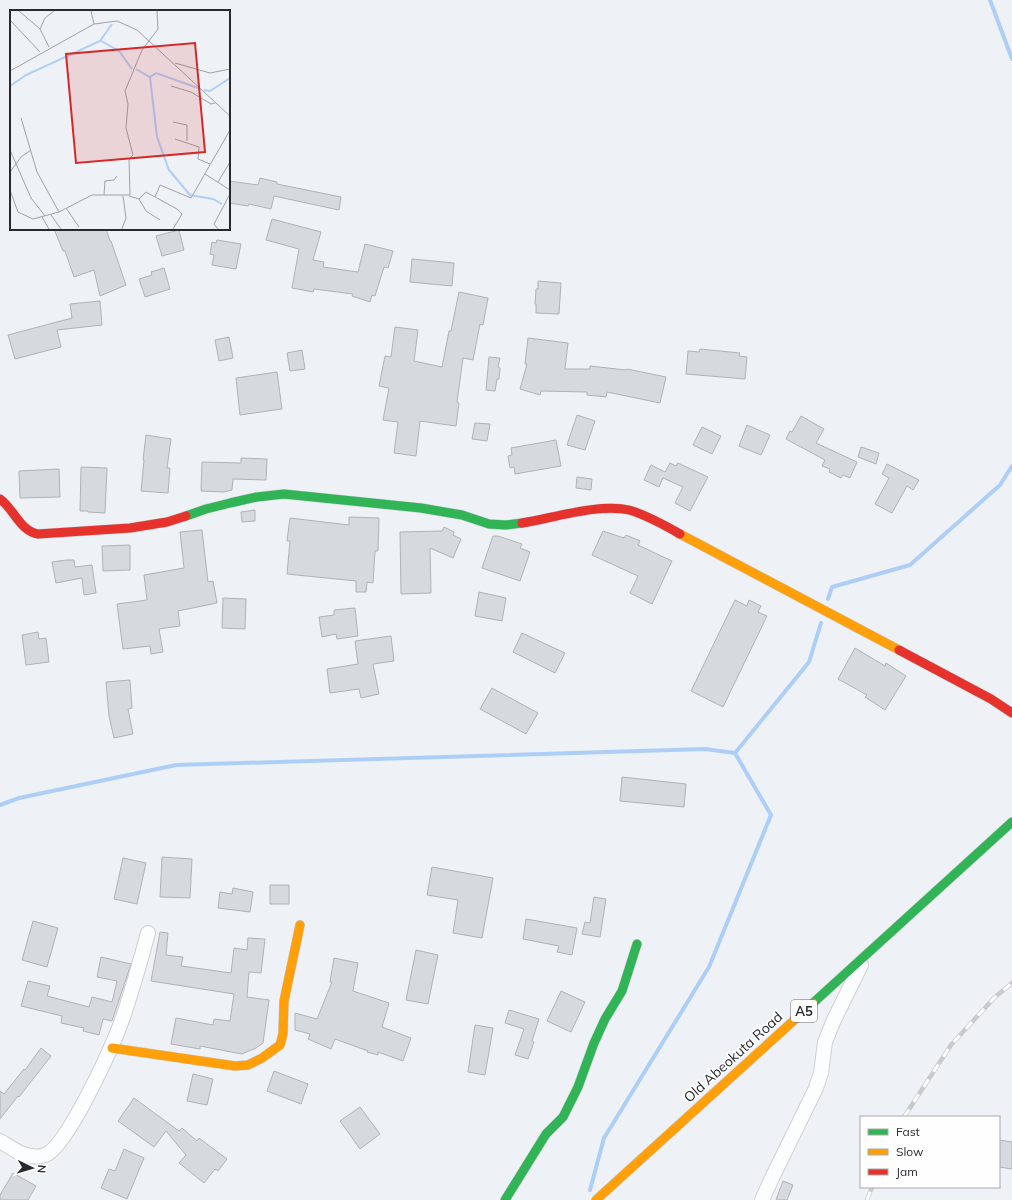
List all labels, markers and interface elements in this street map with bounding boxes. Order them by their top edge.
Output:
inset map [10,10,230,230]
road number: A5 [791,1000,817,1022]
street label: Old Abeokuta Road [680,1008,786,1106]
legend [860,1116,1000,1188]
text: Fast [896,1124,920,1139]
text: Slow [896,1144,924,1159]
north arrow [12,1148,52,1188]
text: N [35,1164,49,1174]
text: Jam [896,1164,918,1179]

